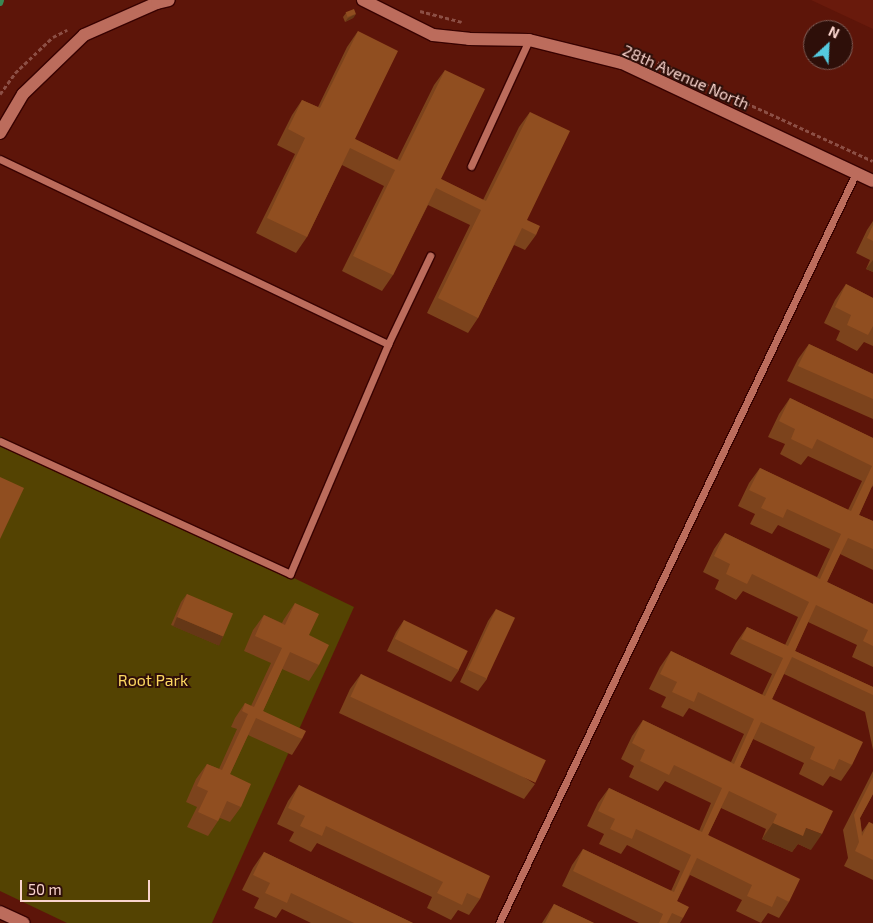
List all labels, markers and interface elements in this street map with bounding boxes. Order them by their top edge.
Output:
north arrow [803,20,853,70]
text: N [826,22,842,42]
street label: 28th Avenue North [620,40,752,114]
park label: Root Park [118,670,188,690]
scale bar [22,870,152,902]
text: 50 m [28,880,62,898]

